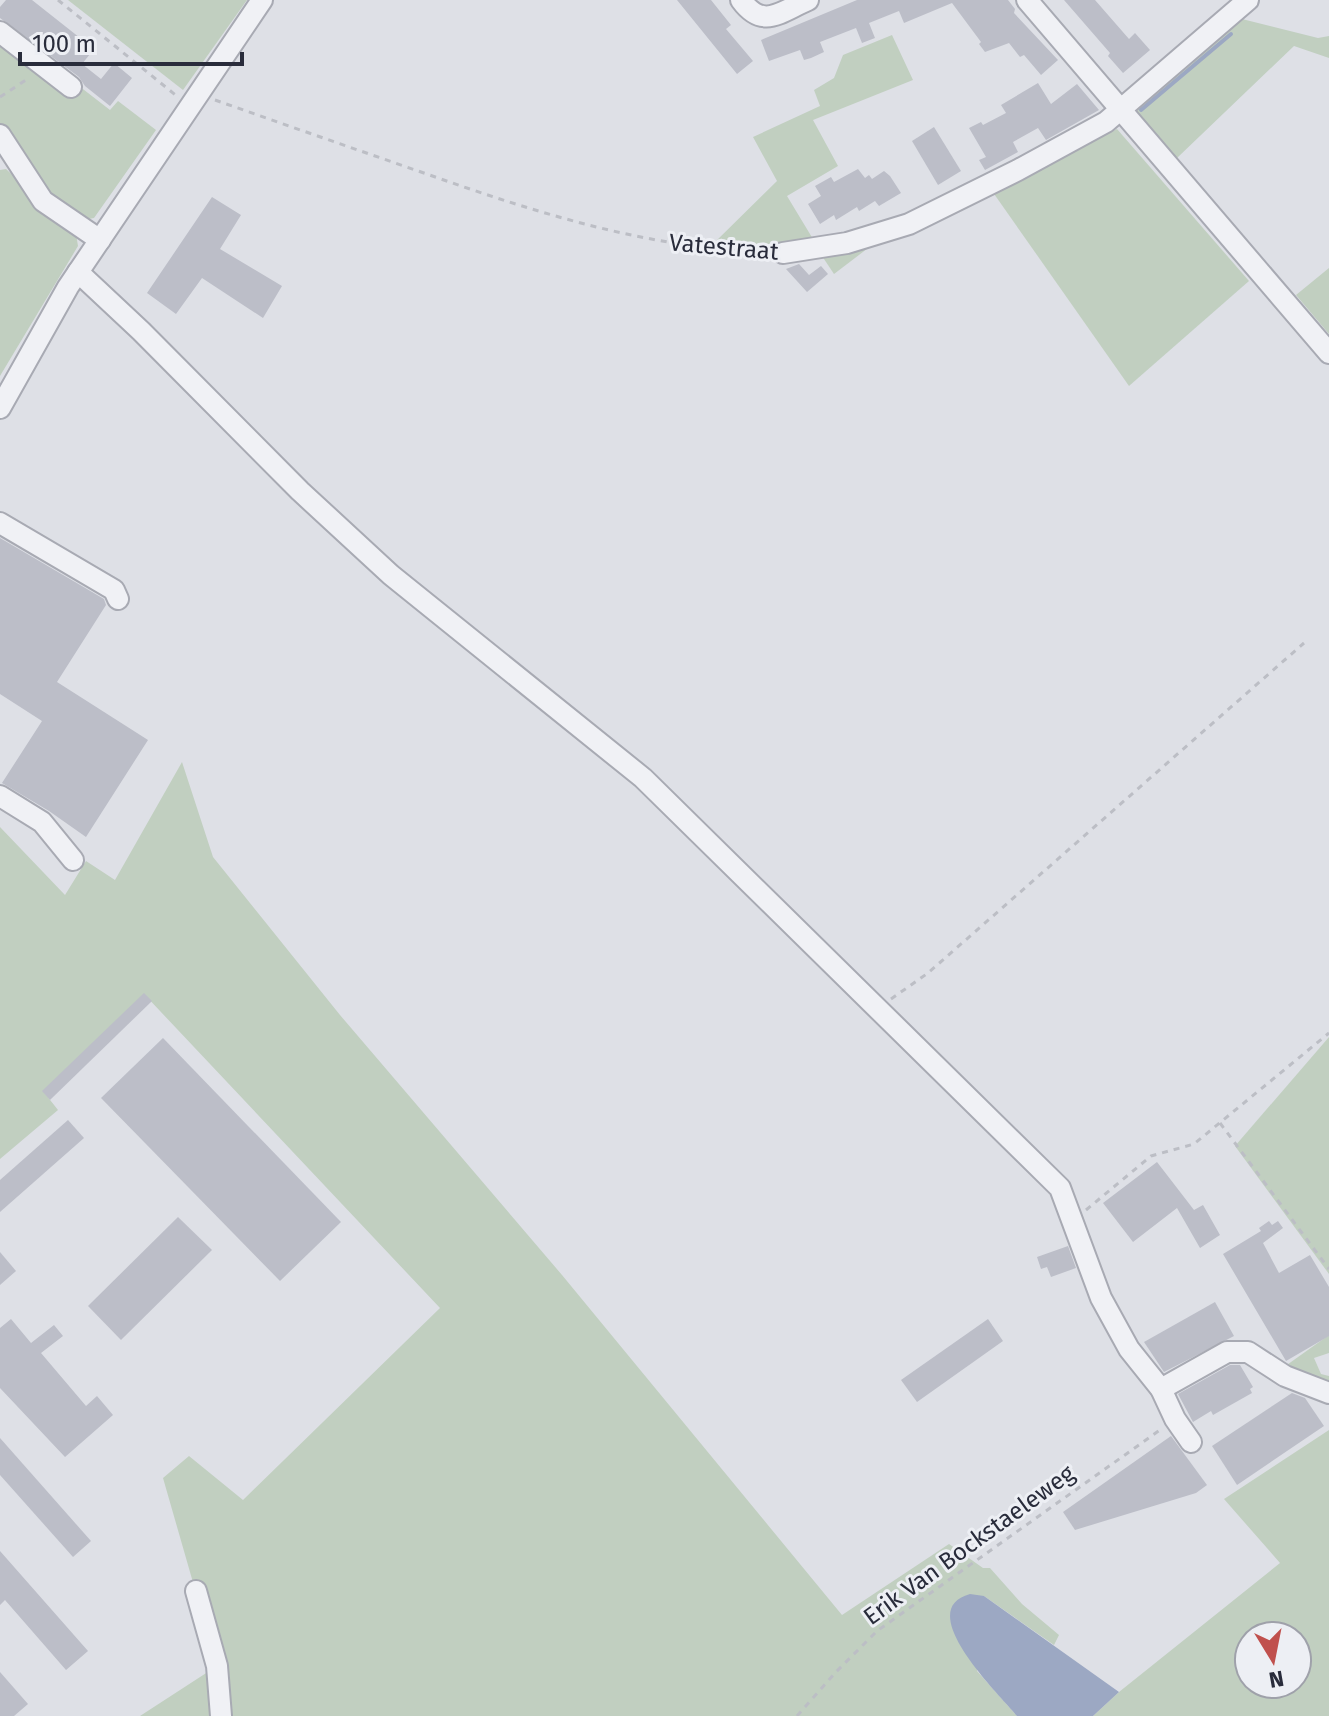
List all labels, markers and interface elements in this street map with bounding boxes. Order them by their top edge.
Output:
scale bar [20,16,242,66]
text: 100 m [32,30,96,58]
street label: Vatestraat [668,228,780,266]
street label: Erik Van Bockstaeleweg [858,1459,1080,1631]
north arrow [1233,1620,1313,1700]
text: N [1267,1665,1286,1694]

